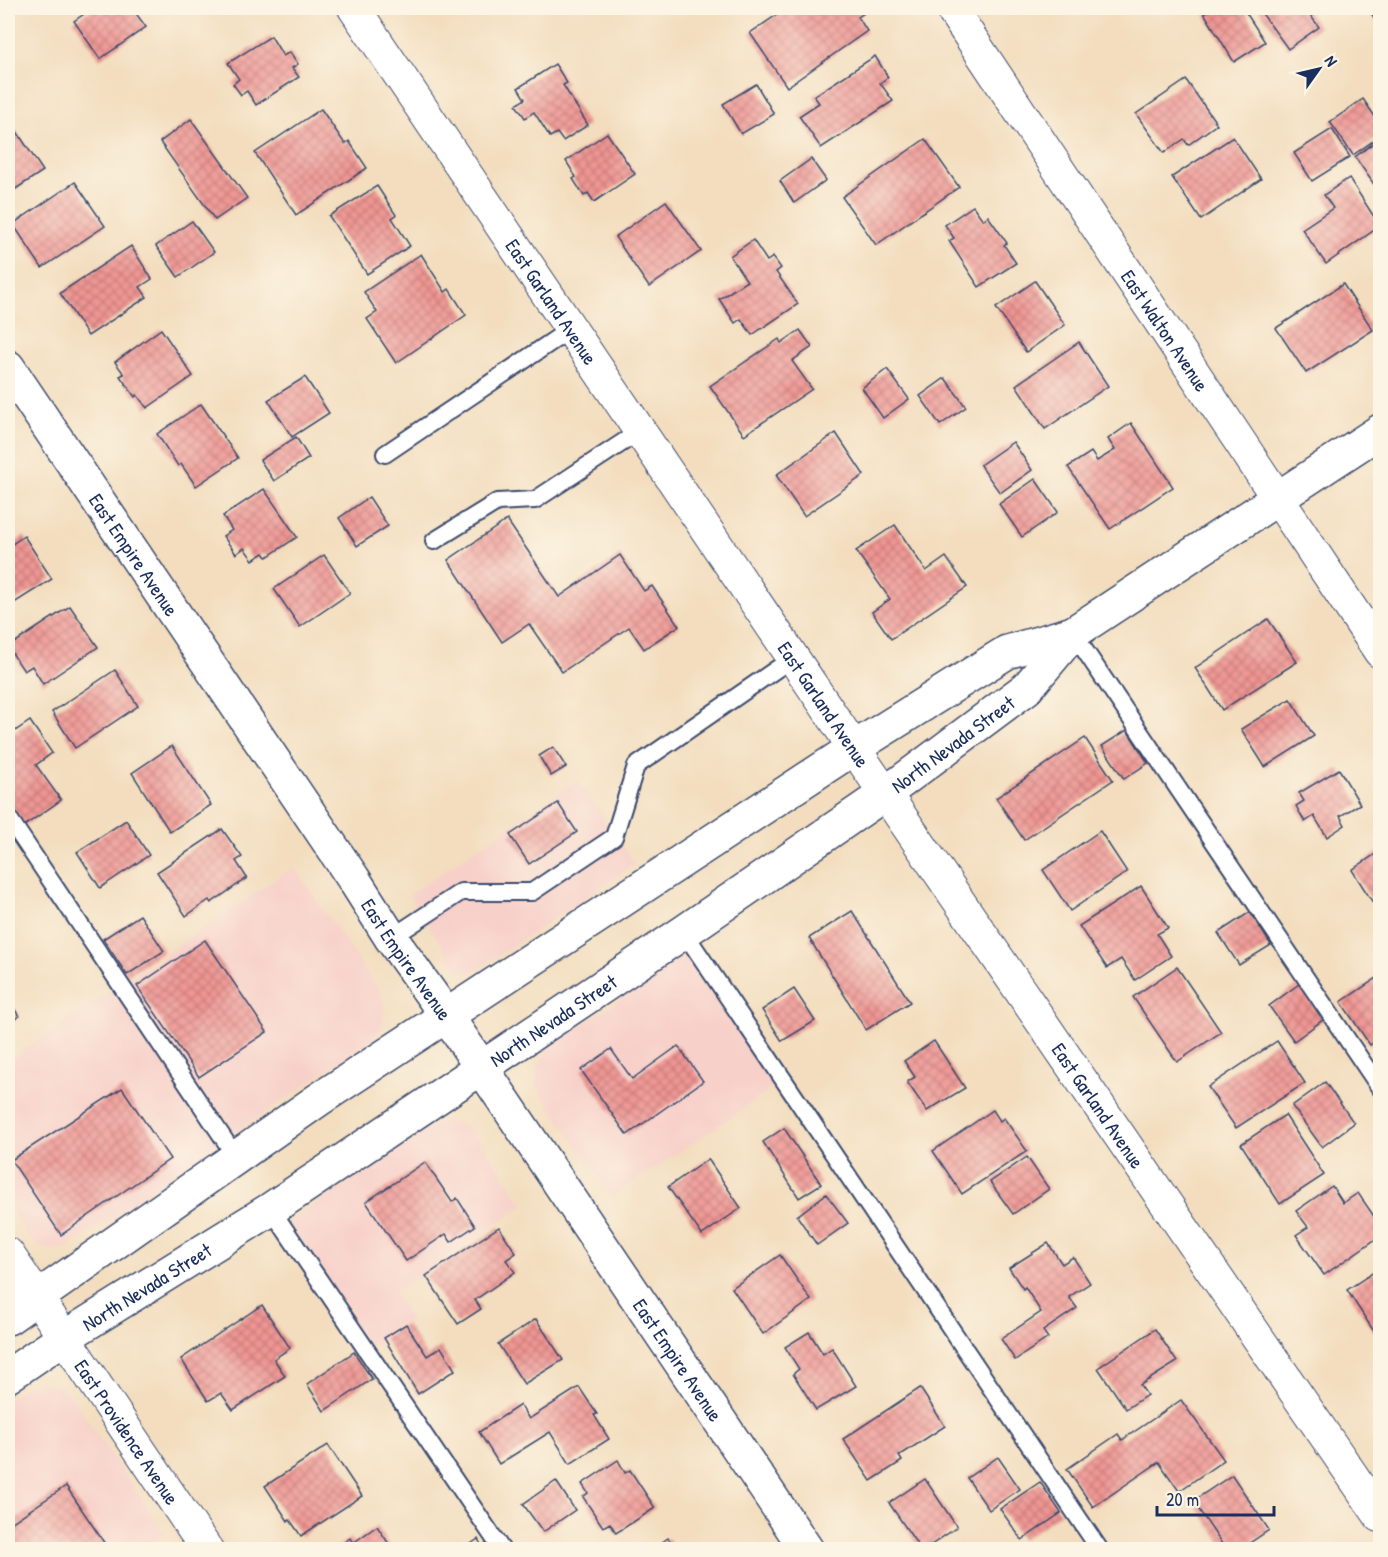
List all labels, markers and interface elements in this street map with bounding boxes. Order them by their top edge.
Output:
north arrow [1289,39,1349,99]
text: N [1320,51,1343,71]
street label: East Garland Avenue [500,233,604,370]
street label: East Walton Avenue [1115,264,1216,396]
street label: East Empire Avenue [83,488,186,621]
street label: East Garland Avenue [772,636,877,772]
street label: North Nevada Street [885,688,1021,798]
street label: East Empire Avenue [356,893,459,1025]
street label: North Nevada Street [484,967,623,1072]
street label: East Garland Avenue [1046,1037,1151,1173]
street label: North Nevada Street [77,1235,217,1337]
street label: East Empire Avenue [628,1293,730,1426]
street label: East Providence Avenue [69,1354,186,1510]
scale bar [1157,1479,1274,1517]
text: 20 m [1166,1487,1199,1512]

